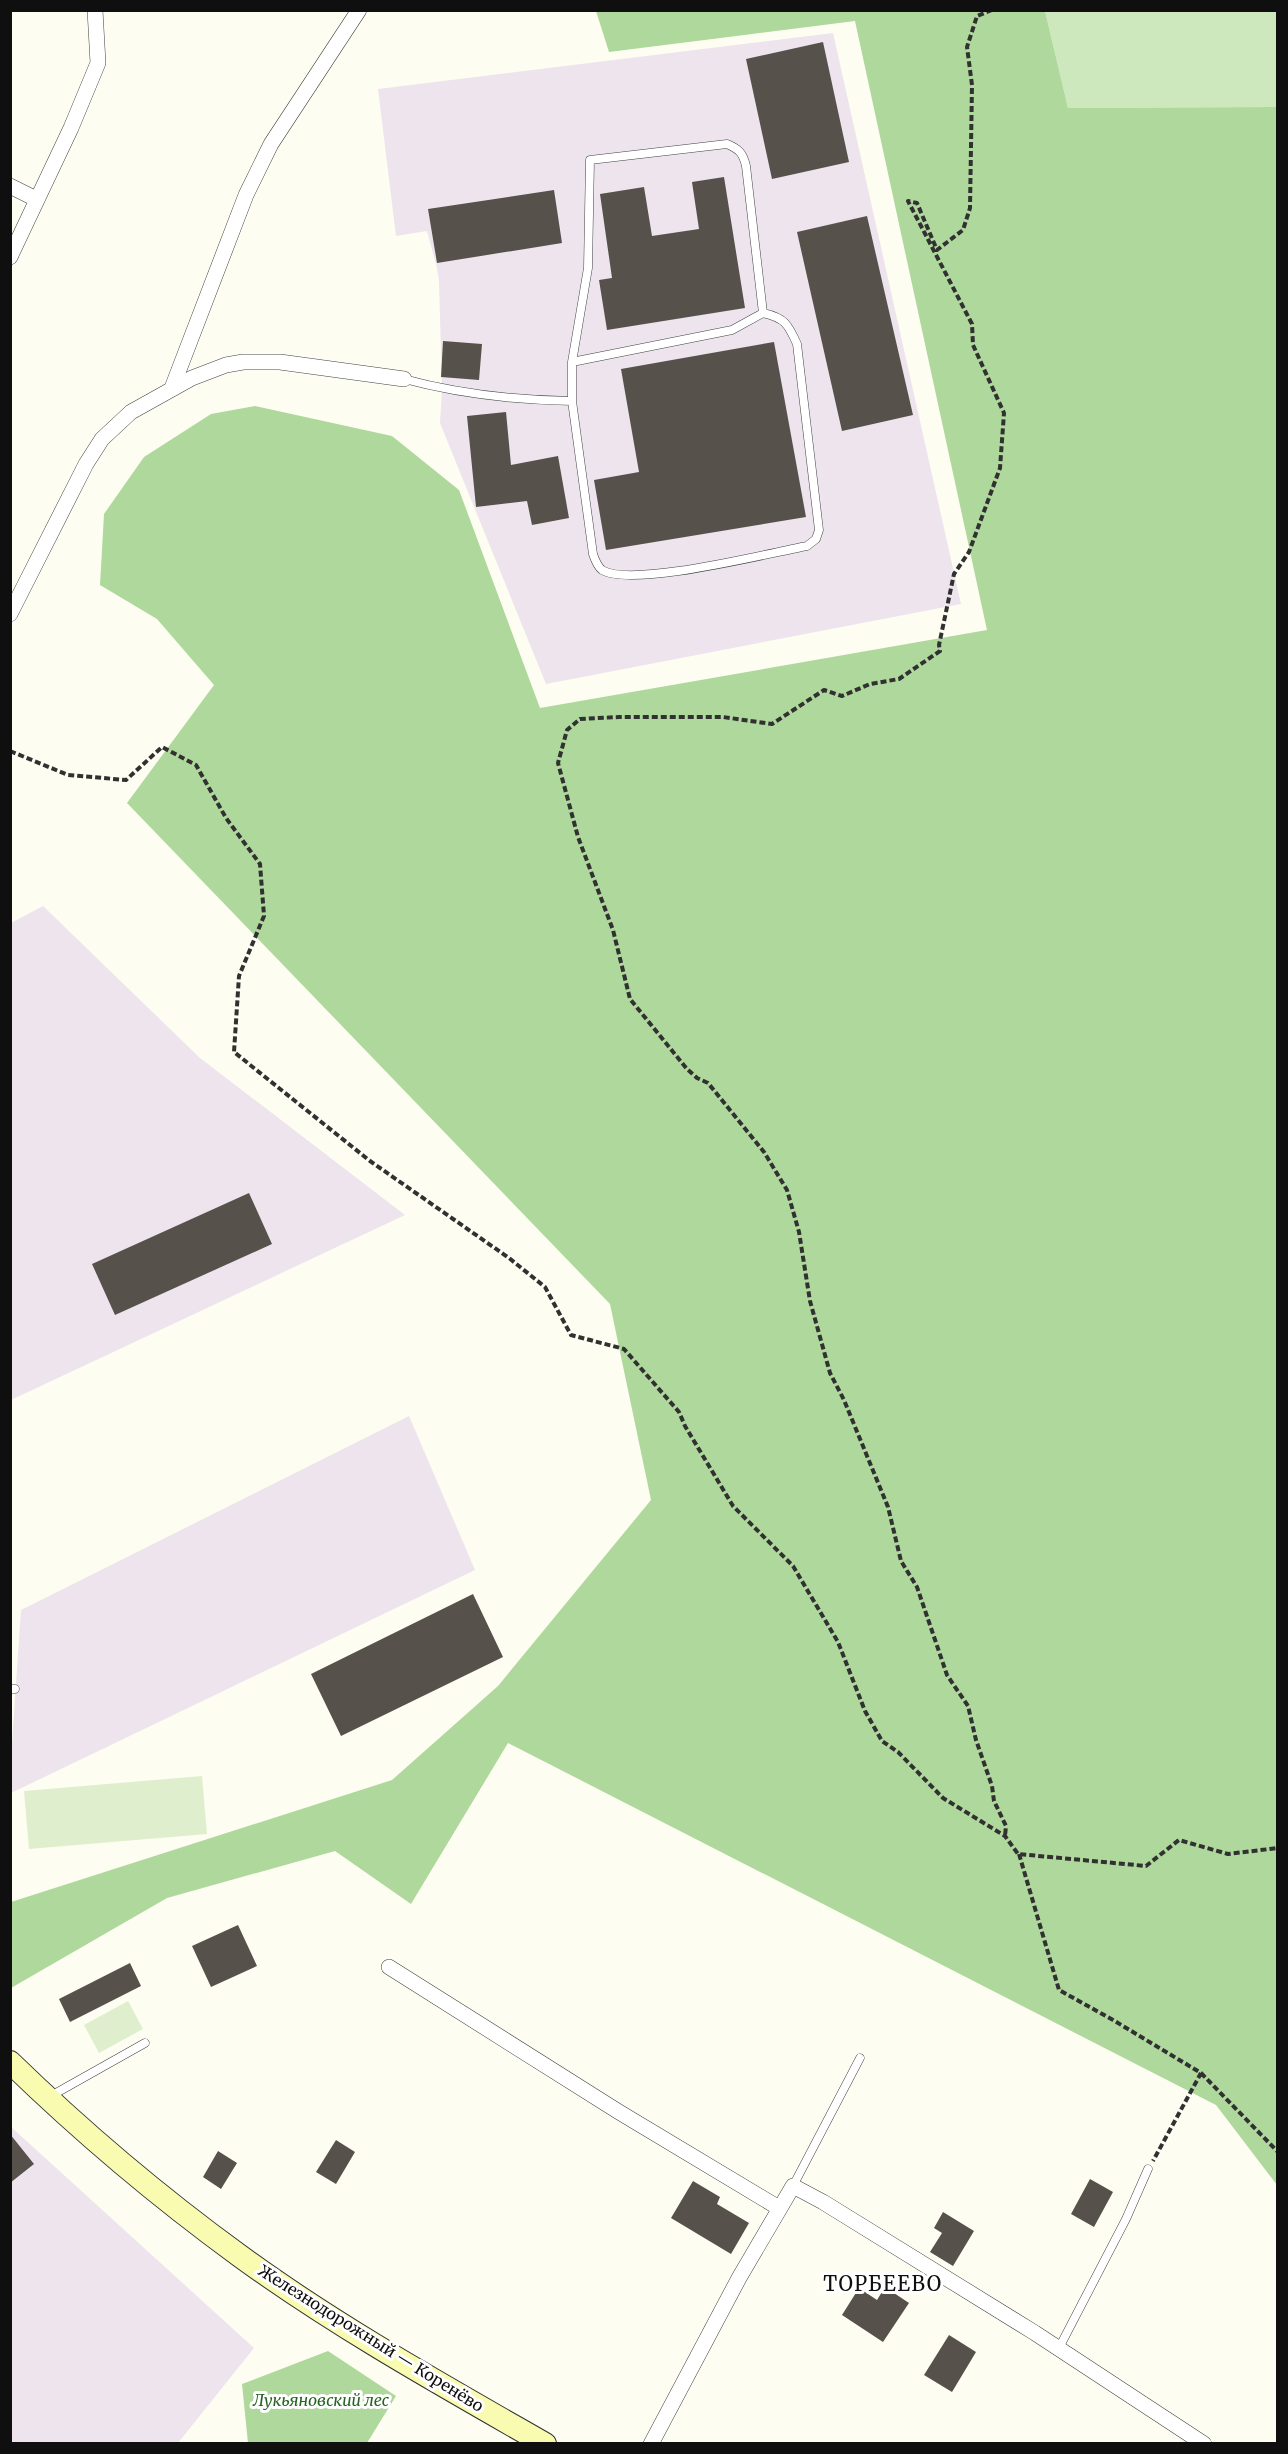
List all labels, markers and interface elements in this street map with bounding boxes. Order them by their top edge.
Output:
street label: Железнодорожный — Коренёво [255,2260,487,2416]
district label: ТОРБЕЕВО [823,2271,943,2296]
park label: Лукьяновский лес [252,2390,390,2410]

